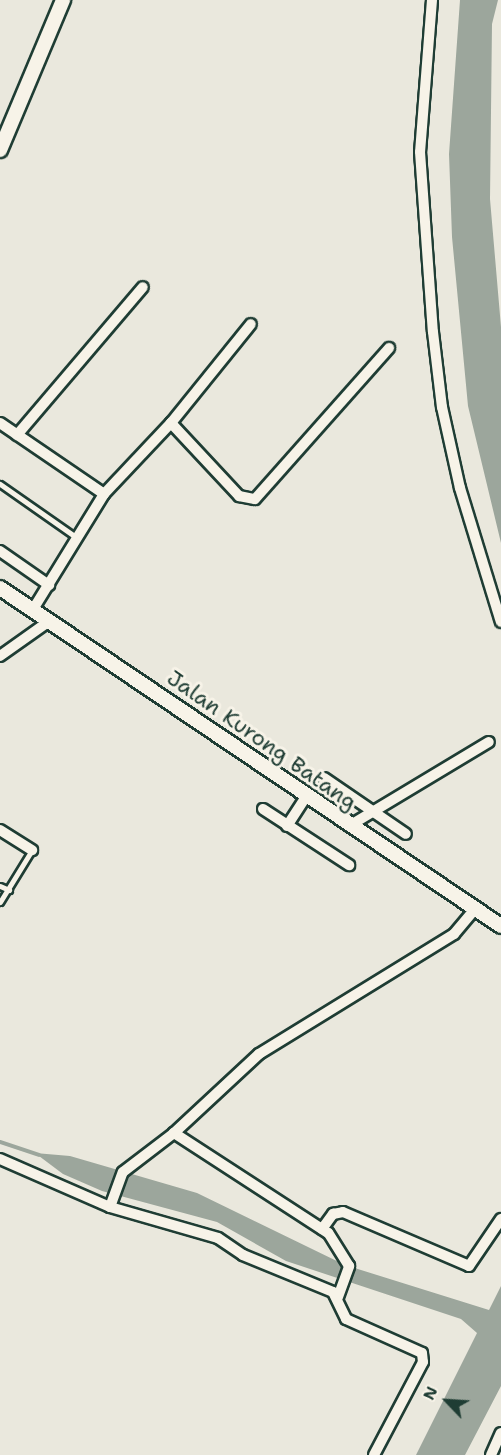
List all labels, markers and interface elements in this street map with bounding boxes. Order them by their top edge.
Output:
street label: Jalan Kurong Batang [162,664,362,816]
north arrow [417,1371,477,1431]
text: N [418,1383,442,1403]

